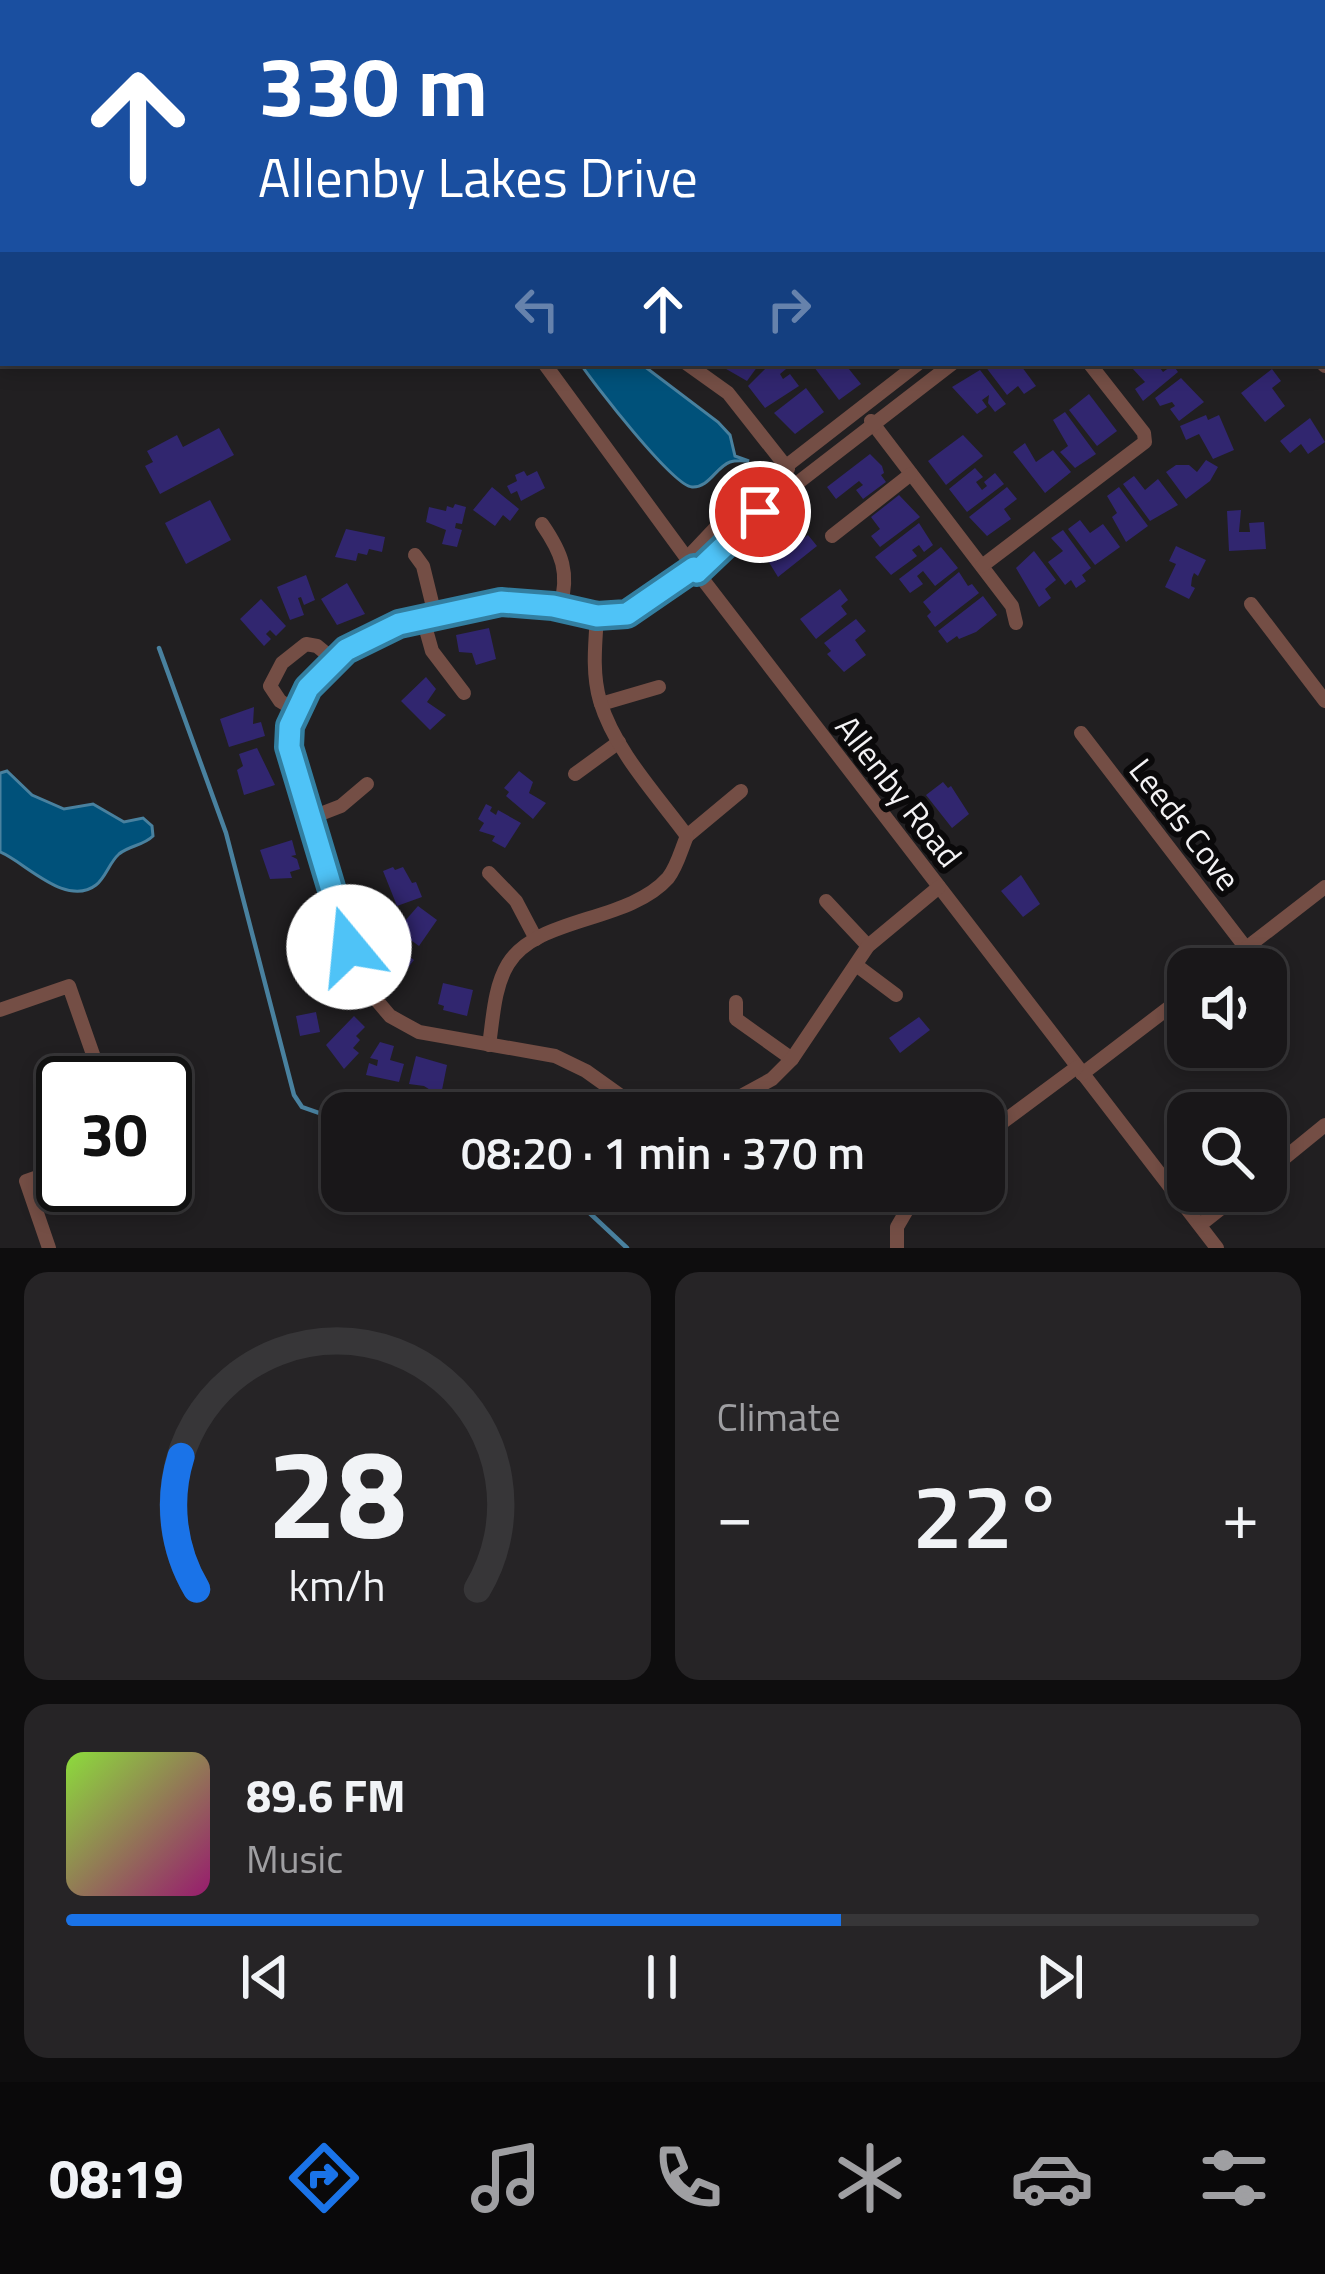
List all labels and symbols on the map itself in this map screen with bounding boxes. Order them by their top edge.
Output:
pin [709,461,811,563]
street label: Allenby Road [824,704,974,878]
street label: Leeds Cove [1117,747,1253,901]
position arrow [286,884,412,1010]
speed limit sign: 30 [36,1056,192,1212]

